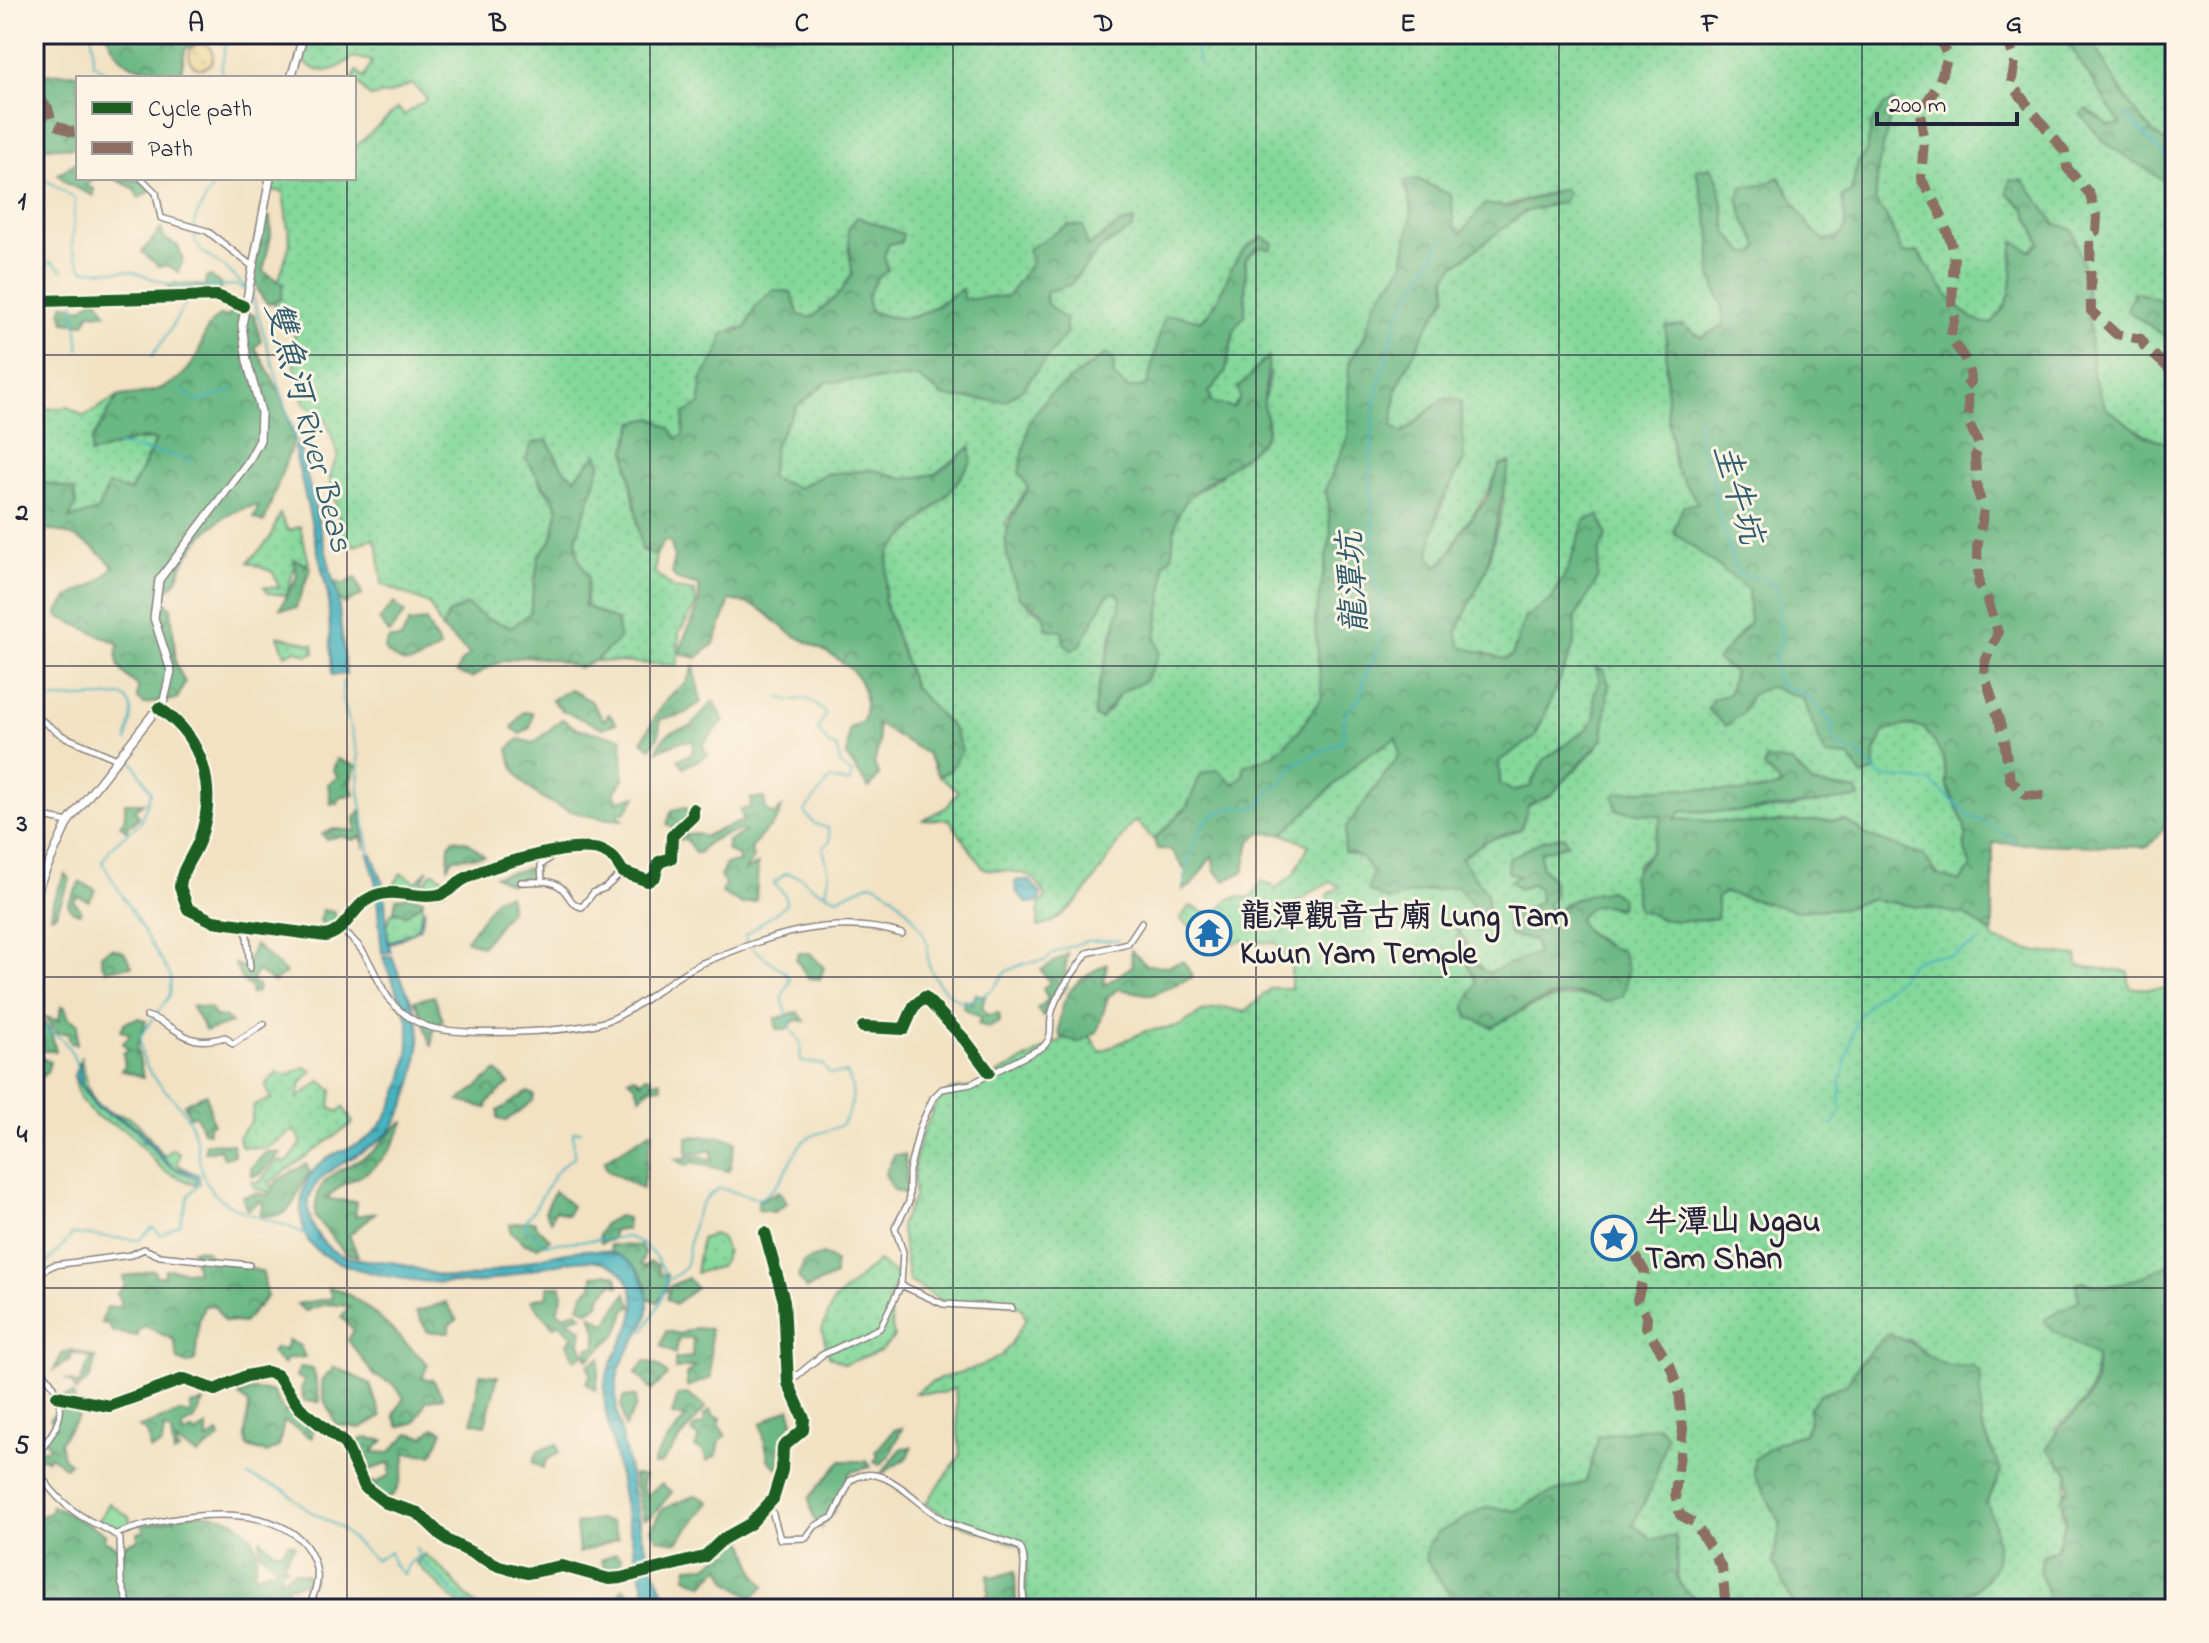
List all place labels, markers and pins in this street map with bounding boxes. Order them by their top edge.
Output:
place label: 龍潭觀音古廟 Lung Tam Kwun Yam Temple [1240,895,1569,979]
temple icon: 龍潭觀音古廟 Lung Tam Kwun Yam Temple [1185,909,1233,957]
place label: 牛潭山 Ngau Tam Shan [1645,1200,1821,1284]
place icon: 牛潭山 Ngau Tam Shan [1590,1214,1638,1262]

